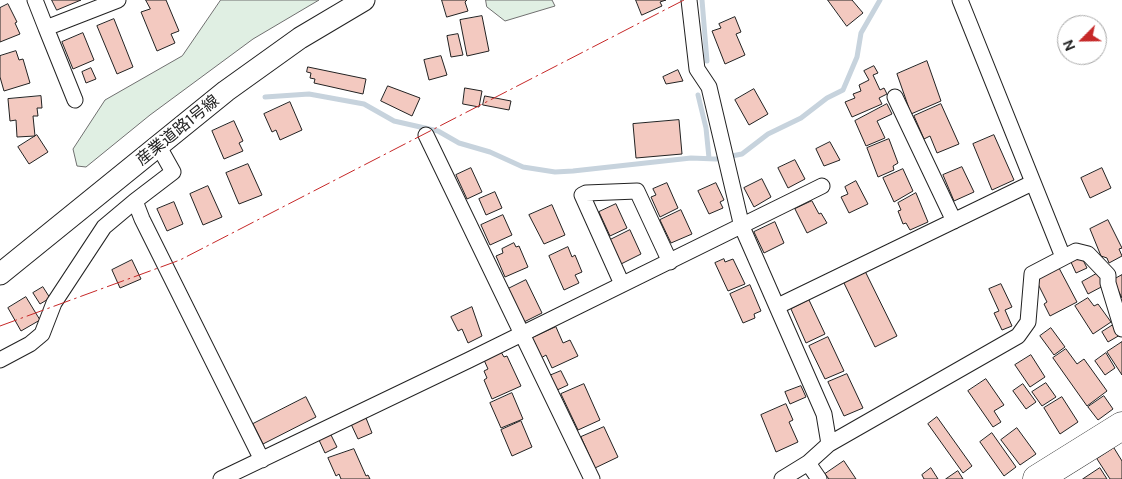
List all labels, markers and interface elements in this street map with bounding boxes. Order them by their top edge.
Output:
north arrow [1057,15,1107,65]
text: N [1059,37,1079,54]
street label: 産業道路1号線 [133,92,223,170]

